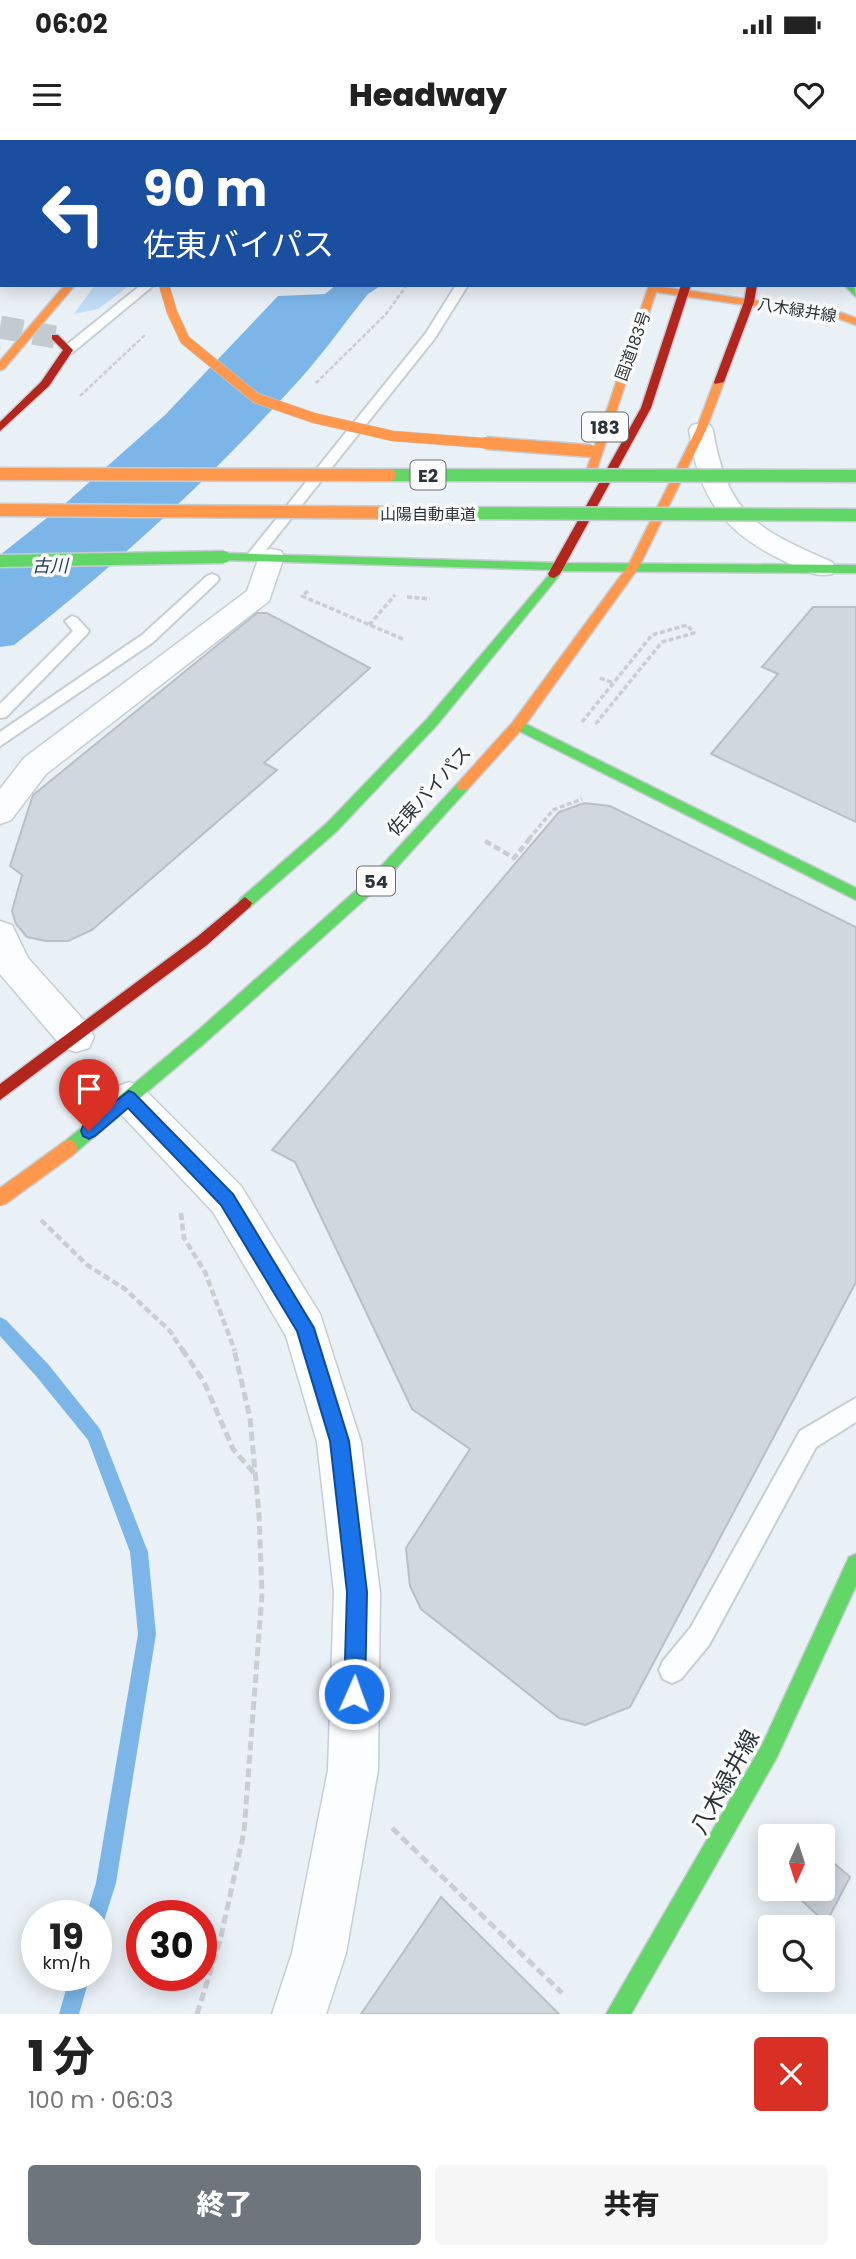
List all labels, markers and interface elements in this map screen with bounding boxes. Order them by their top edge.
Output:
text: 06:02 [35,6,108,42]
text: Headway [349,72,507,117]
icon: menu [28,76,66,114]
icon: heart [790,76,828,114]
text: 90 m [143,155,267,223]
icon: left [28,168,119,259]
text: 佐東バイパス [143,222,334,267]
street label: 八木緑井線 [756,292,838,328]
street label: 国道183号 [610,308,656,384]
road number: 183 [582,412,628,442]
road number: E2 [410,460,446,489]
street label: 山陽自動車道 [380,503,476,526]
water label: 古川 [32,553,70,578]
street label: 佐東バイパス [381,740,477,842]
road number: 54 [357,866,395,896]
pin [59,1059,119,1131]
icon: arrive [70,1070,108,1108]
position arrow [317,1657,391,1731]
street label: 八木緑井線 [683,1724,767,1840]
north arrow [758,1824,835,1900]
map controls [758,1824,835,1992]
speed limit sign: 30 [126,1900,217,1991]
text: 19 [49,1912,84,1961]
button: search [758,1915,835,1992]
text: km/h [43,1950,90,1975]
text: 1 分 [28,2027,94,2086]
button: close [754,2037,828,2111]
text: 100 m · 06:03 [28,2084,173,2116]
button: 終了 [28,2165,421,2245]
button: 共有 [435,2165,828,2245]

